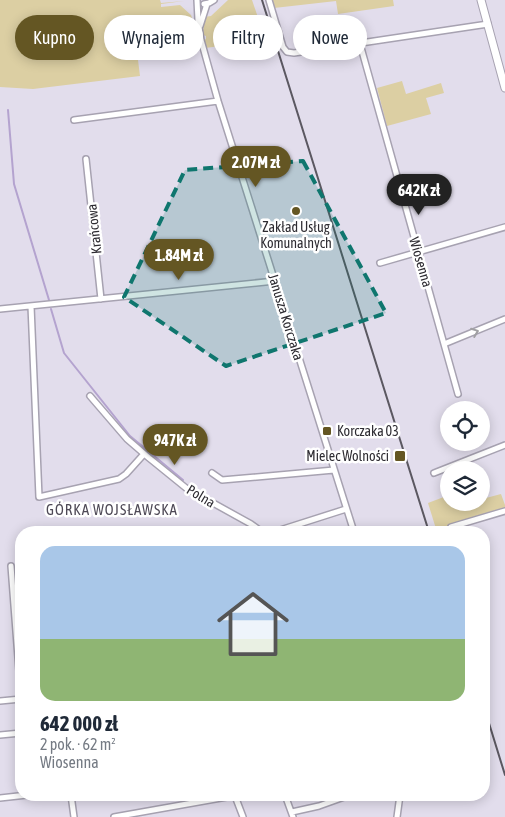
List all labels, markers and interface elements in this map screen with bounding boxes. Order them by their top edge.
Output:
chip: Kupno [15,15,94,60]
chip: Wynajem [104,15,203,60]
chip: Filtry [213,15,283,60]
chip: Nowe [293,15,367,60]
pin: 2.07M zł [204,146,308,188]
text: 2.07M zł [232,153,280,171]
pin: 642K zł [373,174,465,216]
text: 642K zł [398,181,440,199]
street label: Krańcowa [83,203,105,255]
marker: Zakład Usług Komunalnych [290,205,302,217]
place label: Zakład Usług Komunalnych [260,219,332,251]
street label: Wiosenna [406,235,436,289]
pin: 1.84M zł [127,238,231,281]
text: 1.84M zł [155,246,203,264]
street label: Janusza Korczaka [265,272,307,362]
one-way arrow [470,327,479,338]
map controls [440,401,490,511]
button: locate [440,401,490,451]
place label: Korczaka 03 [337,423,399,439]
pin: 947K zł [129,424,221,466]
marker: Korczaka 03 [321,425,333,437]
text: 947K zł [154,431,196,449]
place label: Mielec Wolności [306,448,389,464]
marker: Mielec Wolności [393,449,407,463]
button: layers [440,461,490,511]
street label: Polna [184,481,218,511]
district label: GÓRKA WOJSŁAWSKA [46,501,178,518]
icon: home [208,579,298,669]
text: 642 000 zł [40,711,118,735]
text: 2 pok. · 62 m² [40,735,116,753]
text: Wiosenna [40,753,99,771]

